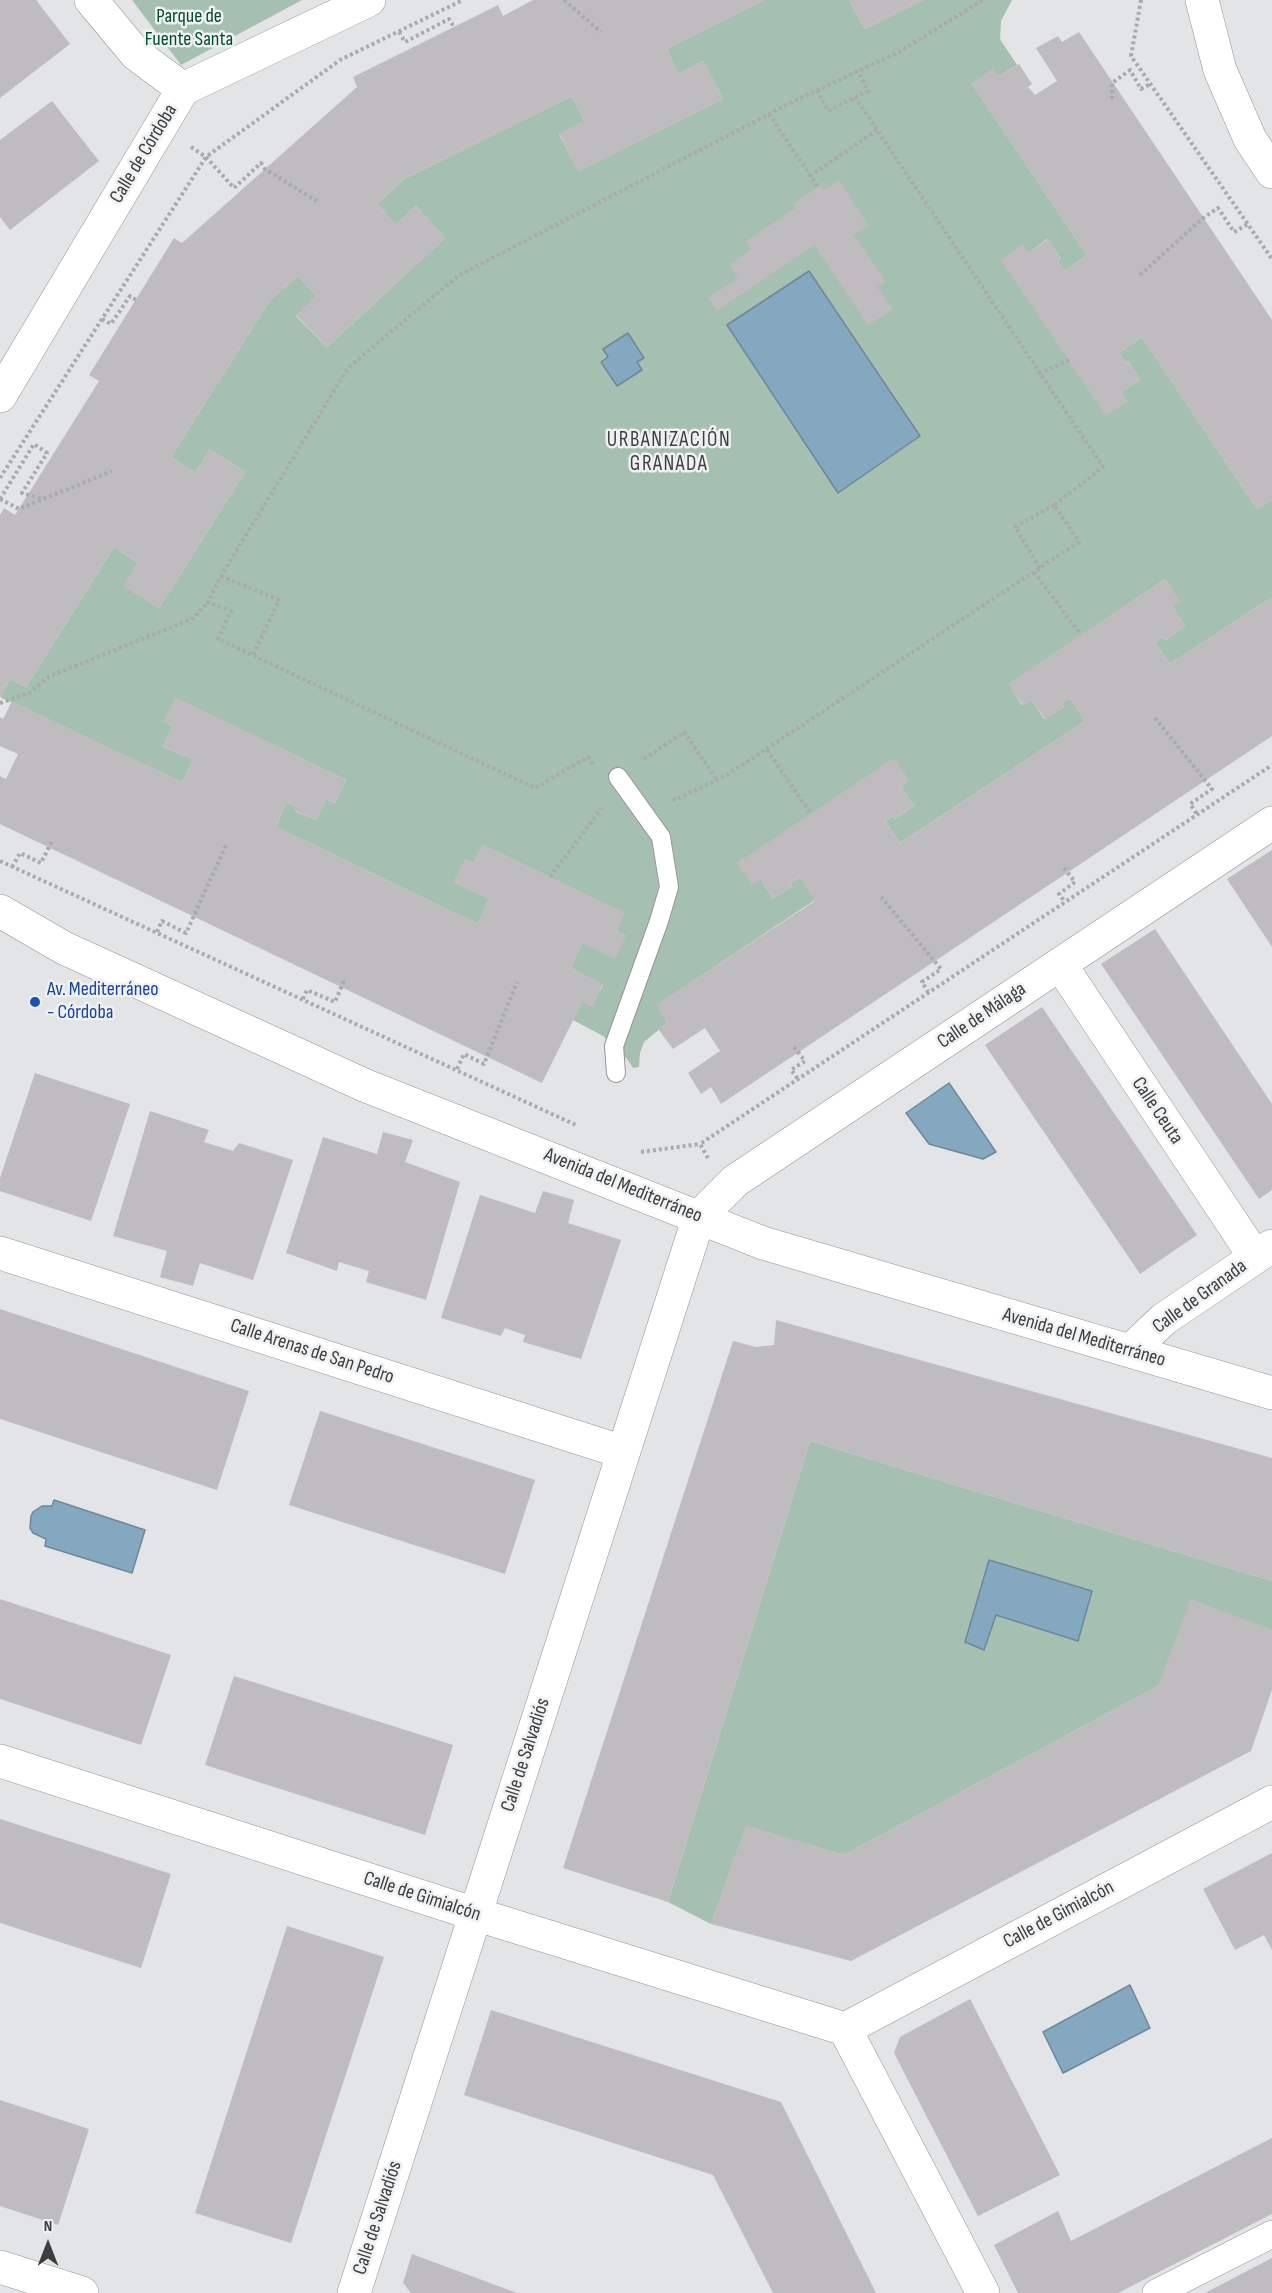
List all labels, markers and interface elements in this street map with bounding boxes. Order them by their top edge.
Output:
park label: Parque de Fuente Santa [145,5,233,52]
street label: Calle de Córdoba [105,100,183,208]
district label: URBANIZACIÓN GRANADA [607,428,731,478]
place label: Av. Mediterráneo - Córdoba [47,978,159,1025]
street label: Calle de Málaga [933,978,1031,1054]
marker: Av. Mediterráneo - Córdoba [28,995,42,1009]
street label: Calle Ceuta [1126,1073,1188,1149]
street label: Avenida del Mediterráneo [540,1143,706,1229]
street label: Calle de Granada [1148,1255,1252,1339]
street label: Avenida del Mediterráneo [1000,1303,1168,1373]
street label: Calle Arenas de San Pedro [227,1314,397,1390]
street label: Calle de Salvadiós [496,1695,556,1815]
street label: Calle de Gimialcón [360,1867,484,1927]
street label: Calle de Gimialcón [1000,1876,1118,1954]
street label: Calle de Salvadiós [348,2158,408,2278]
north arrow [18,2215,78,2275]
text: N [44,2217,52,2236]

